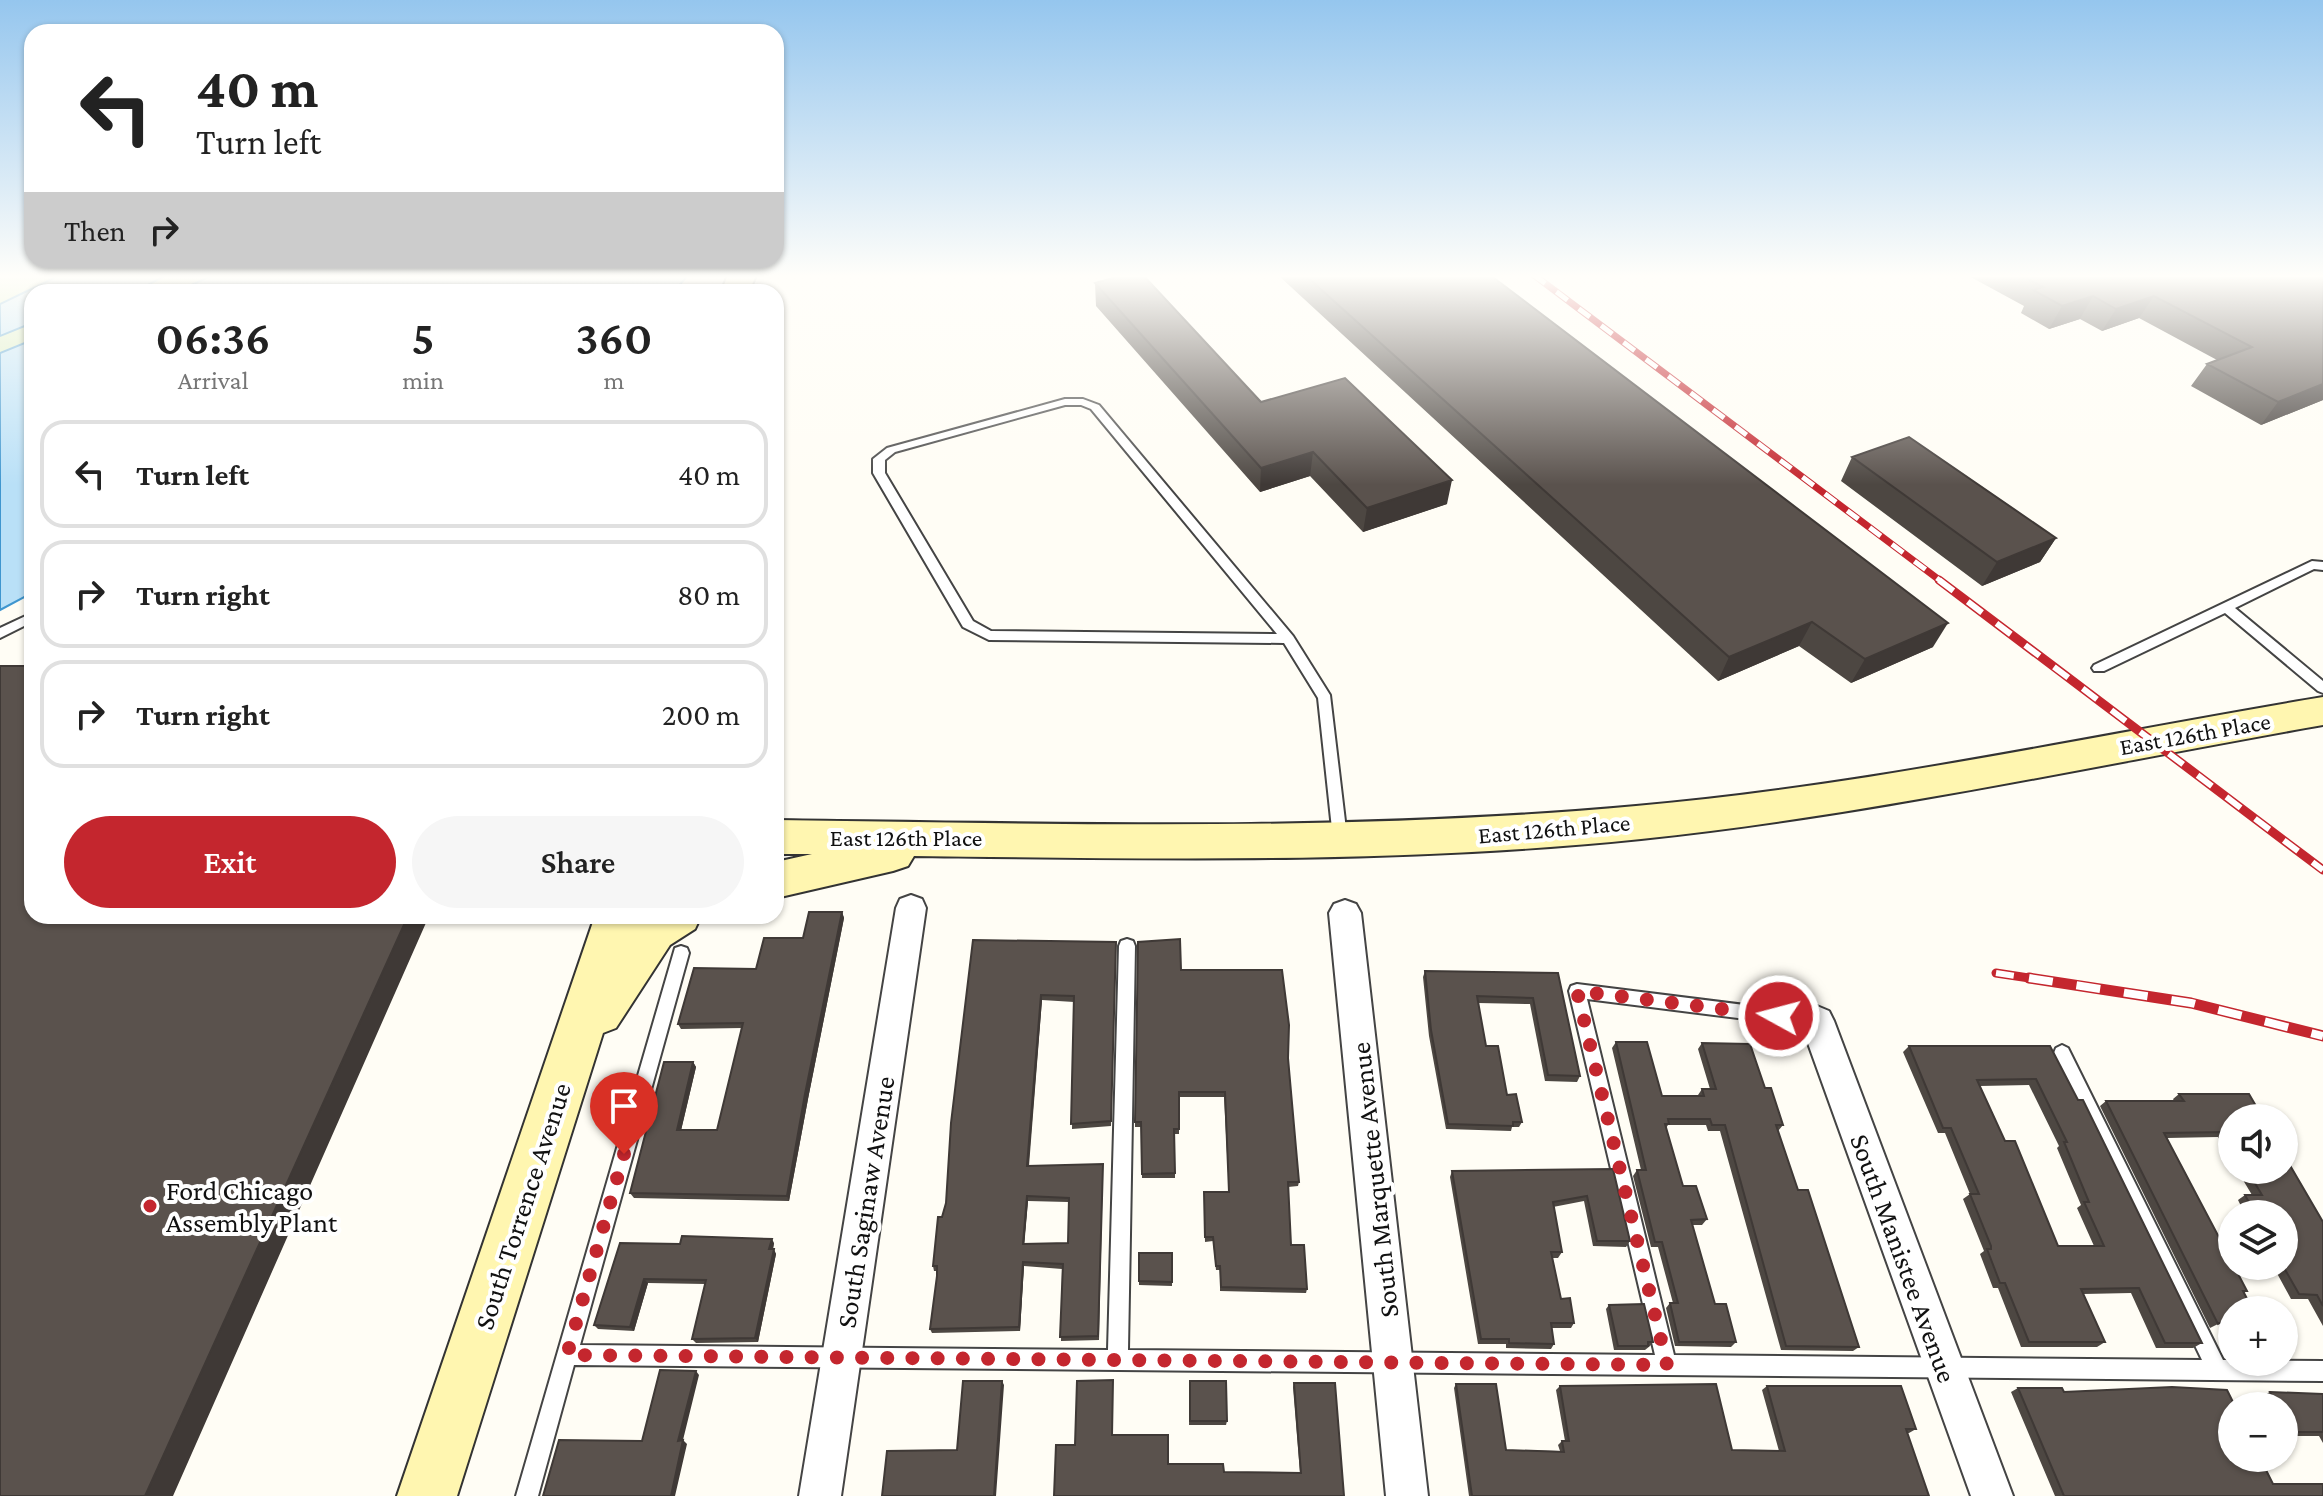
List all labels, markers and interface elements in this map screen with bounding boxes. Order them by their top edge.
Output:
icon: left [64,56,168,160]
text: 40 m [196,57,318,119]
text: Turn left [196,122,321,162]
icon: right [142,208,186,252]
text: Then [64,214,126,247]
text: 06:36 [156,311,271,364]
text: 5 [411,311,435,364]
text: 360 [575,311,652,364]
text: Arrival [178,366,248,395]
text: min [402,366,444,395]
text: m [603,366,624,395]
icon: left [68,452,112,496]
text: Turn left [136,458,249,491]
text: 40 m [678,458,740,491]
icon: right [68,572,112,616]
text: Turn right [136,578,270,611]
text: 80 m [677,578,740,611]
icon: right [68,692,112,736]
text: Turn right [136,698,270,731]
text: 200 m [662,698,740,731]
street label: East 126th Place [2117,707,2272,760]
street label: East 126th Place [1477,808,1631,849]
button: Exit [64,816,396,908]
button: Share [412,816,744,908]
street label: East 126th Place [830,824,982,851]
position arrow [1737,974,1821,1058]
street label: South Marquette Avenue [1345,1041,1404,1319]
pin [590,1072,658,1154]
street label: South Saginaw Avenue [830,1074,901,1330]
street label: South Torrence Avenue [468,1079,577,1333]
icon: arrive [602,1084,646,1128]
map controls [2218,1104,2298,1472]
button: sound [2218,1104,2298,1184]
street label: South Manistee Avenue [1844,1130,1963,1387]
place label: Ford Chicago Assembly Plant [166,1175,338,1238]
marker: Ford Chicago Assembly Plant [141,1197,159,1215]
button: layers [2218,1200,2298,1280]
button: + [2218,1296,2298,1376]
button: − [2218,1392,2298,1472]

